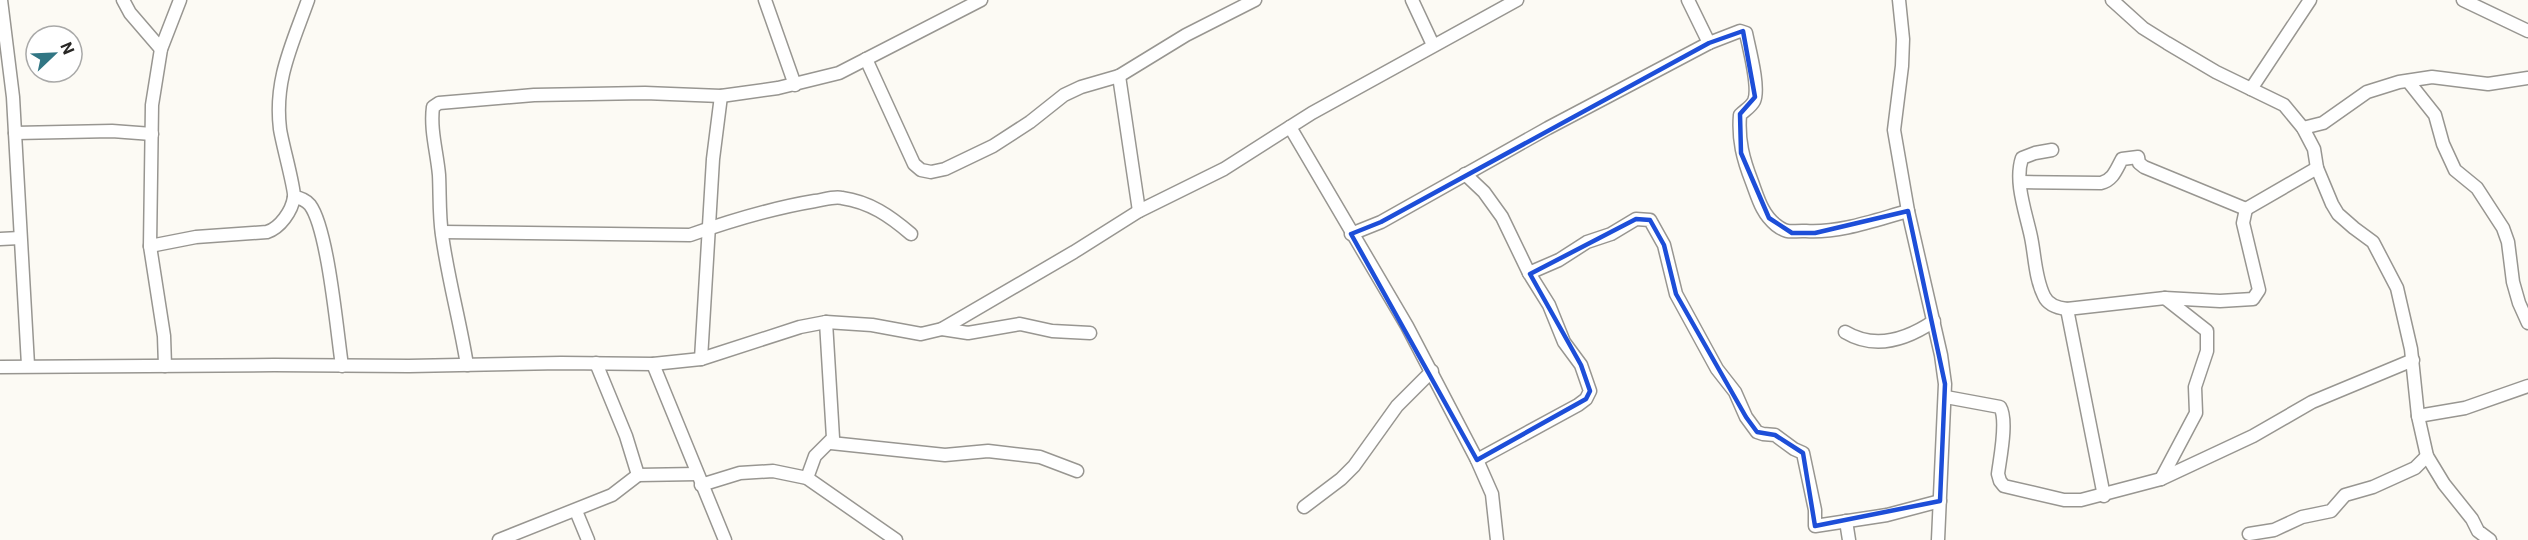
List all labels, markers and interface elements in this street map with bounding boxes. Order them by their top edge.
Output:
north arrow [24,24,84,84]
text: N [56,39,78,57]

